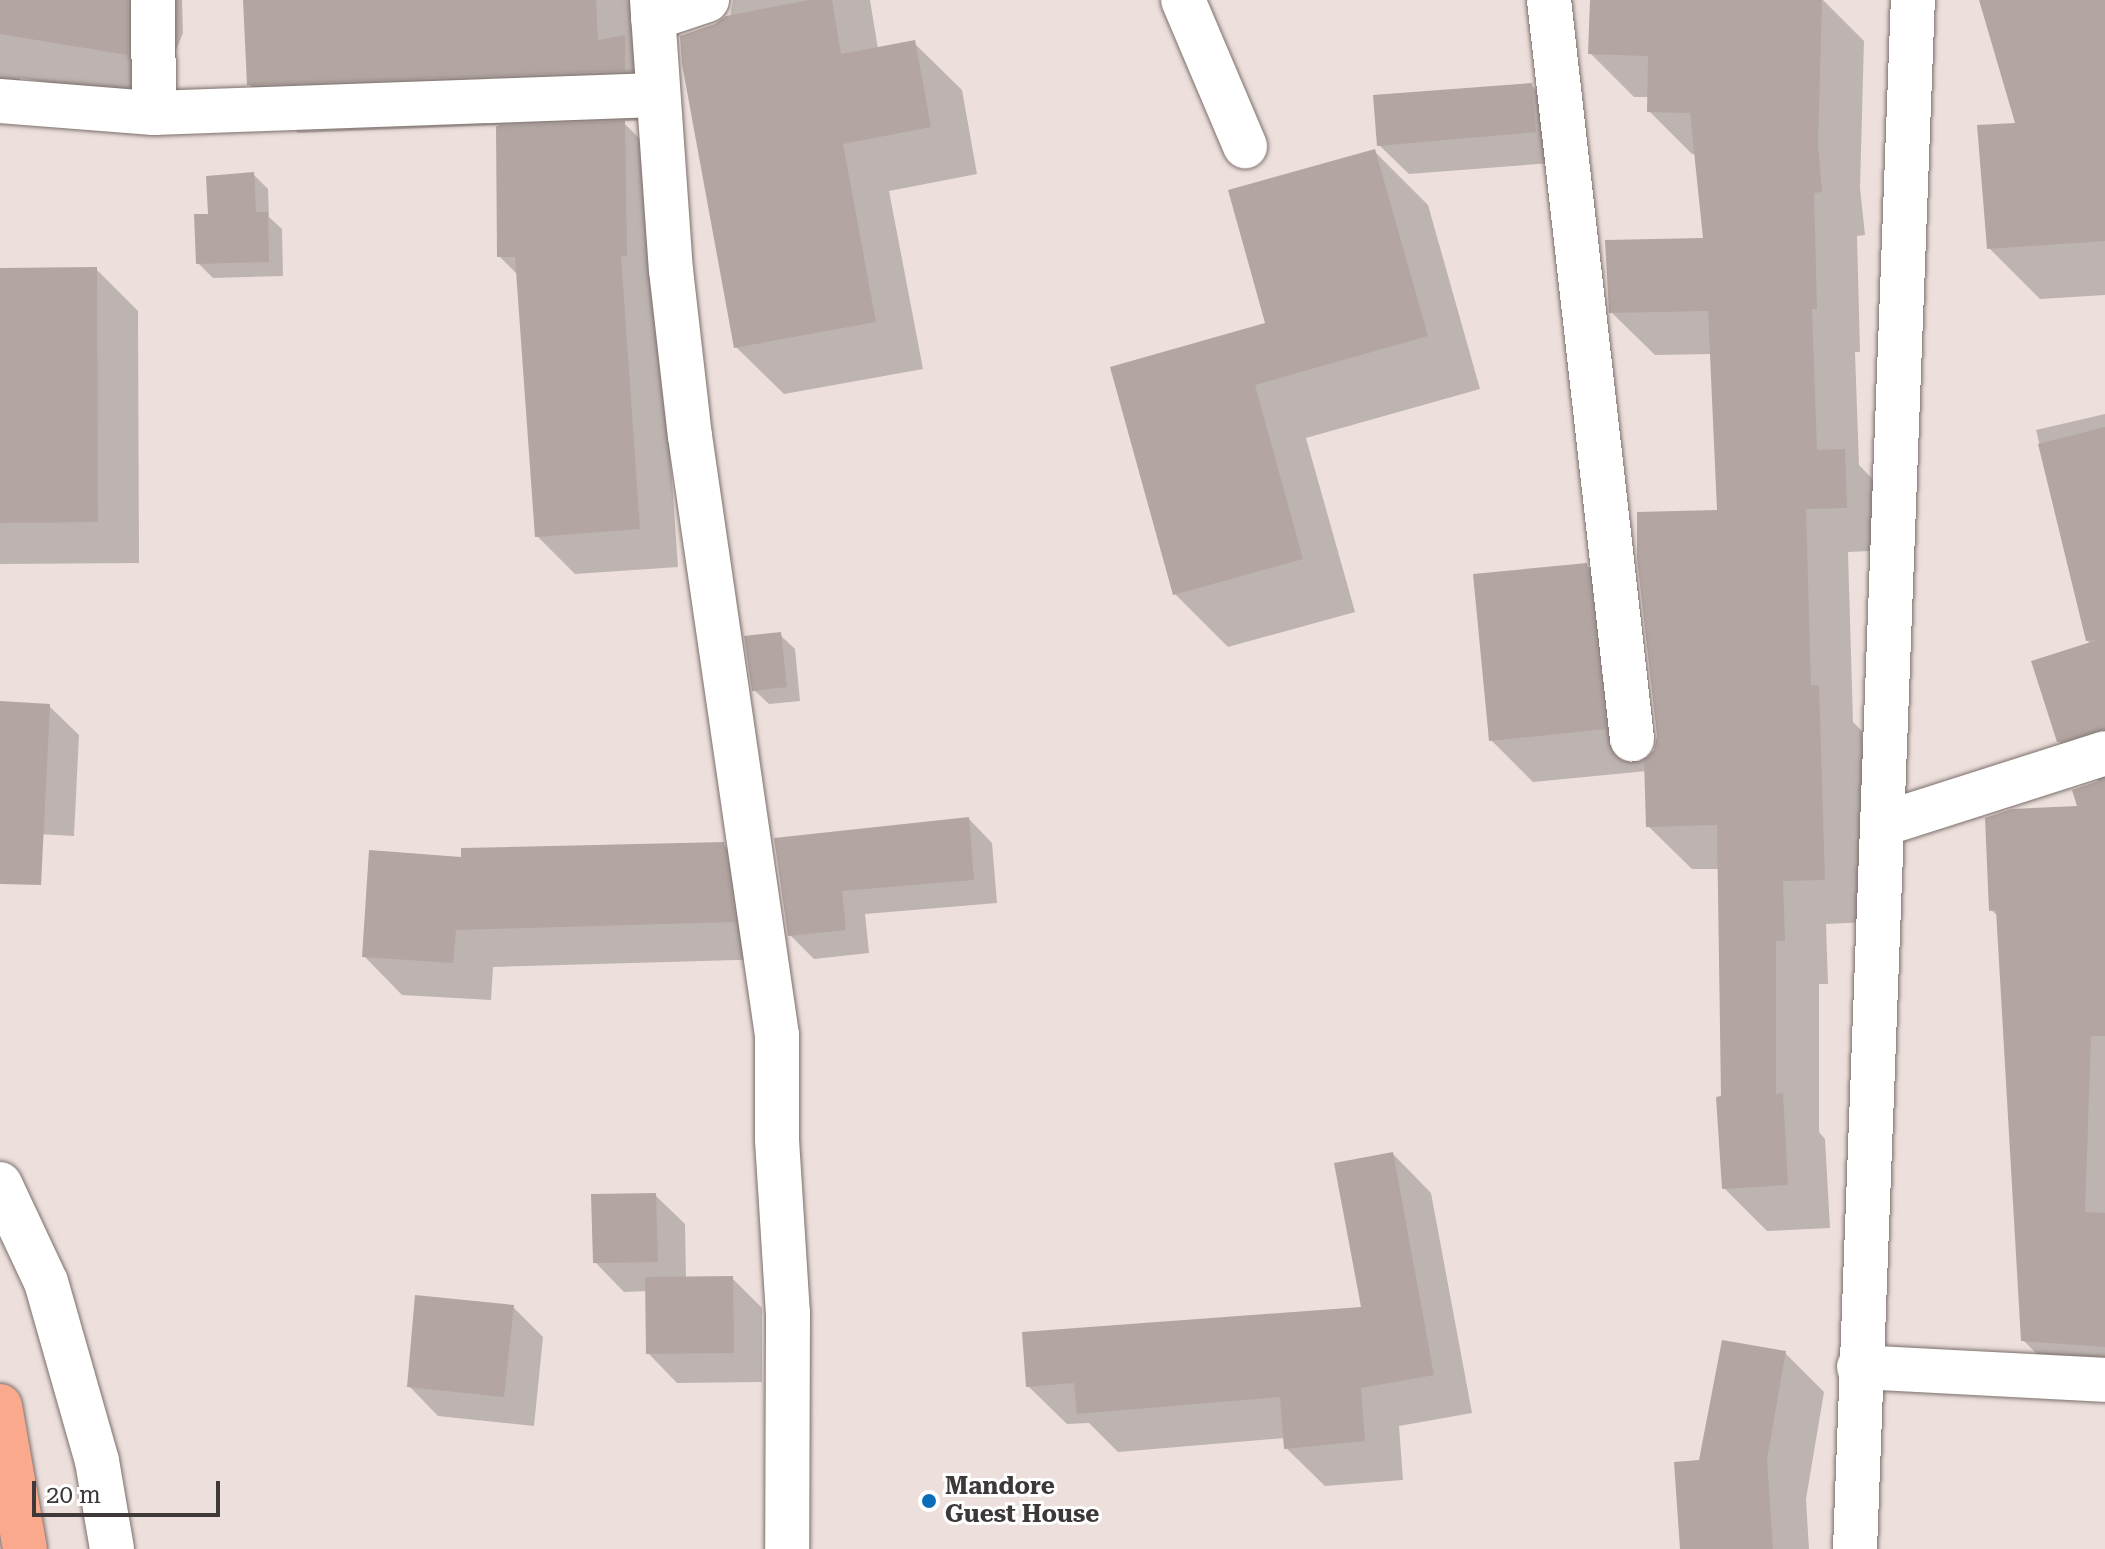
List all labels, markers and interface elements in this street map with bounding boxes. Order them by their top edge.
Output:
scale bar [36,1465,224,1515]
place label: Mandore Guest House [945,1473,1099,1529]
text: 20 m [46,1481,101,1509]
marker: Mandore Guest House [920,1492,938,1510]

